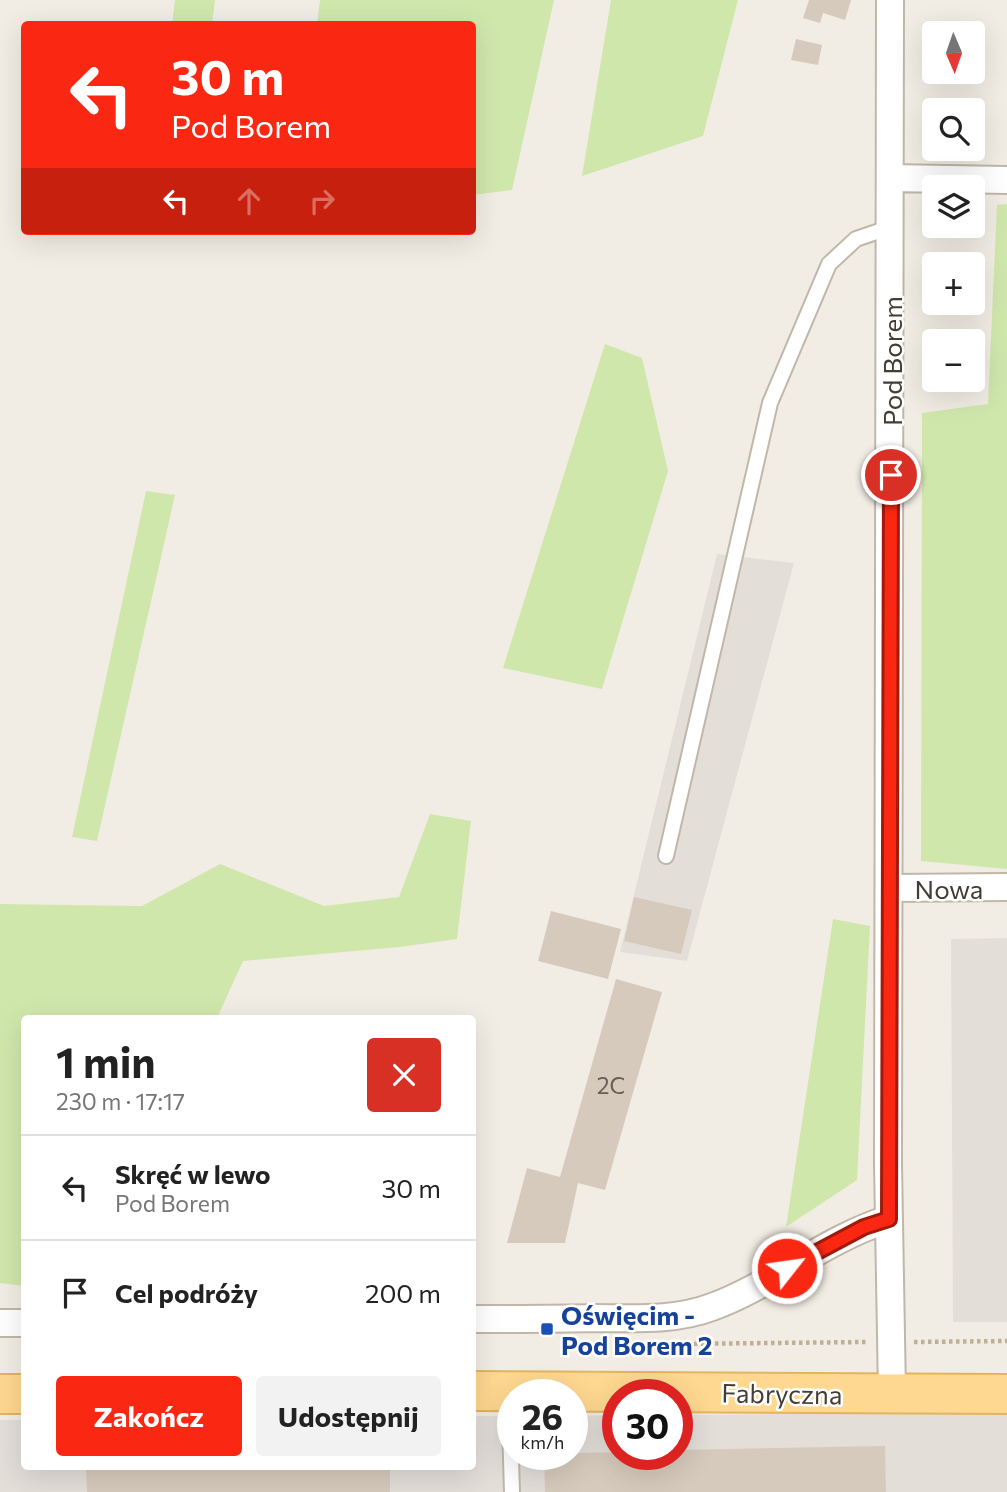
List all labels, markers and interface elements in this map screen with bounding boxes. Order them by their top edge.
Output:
north arrow [922,21,985,84]
map controls [922,21,985,392]
text: 30 m [171,45,284,105]
icon: left [56,49,147,140]
button: search [922,98,985,161]
text: Pod Borem [171,105,331,145]
button: layers [922,175,985,238]
icon: left [157,182,195,220]
icon: ahead [230,182,268,220]
icon: right [303,182,341,220]
button: + [922,252,985,315]
street label: Pod Borem [876,296,907,426]
button: − [922,329,985,392]
pin [861,445,921,505]
icon: arrive [872,456,910,494]
street label: Nowa [915,873,983,904]
text: 1 min [56,1035,156,1087]
button: close [367,1038,441,1112]
house number: 2C [597,1071,625,1099]
text: 230 m · 17:17 [56,1087,185,1115]
text: Skręć w lewo [115,1158,271,1189]
icon: left [56,1169,94,1207]
text: 30 m [382,1172,441,1203]
text: Pod Borem [115,1189,230,1217]
position arrow [750,1231,824,1305]
icon: arrive [56,1274,94,1312]
text: Cel podróży [115,1277,258,1308]
text: 200 m [365,1277,441,1308]
place label: Oświęcim - Pod Borem 2 [561,1299,712,1360]
marker: Oświęcim - Pod Borem 2 [539,1321,555,1337]
button: Zakończ [56,1376,242,1456]
button: Udostępnij [256,1376,441,1456]
street label: Fabryczna [721,1376,843,1410]
speed limit sign: 30 [602,1379,693,1470]
text: 26 [522,1394,563,1437]
text: km/h [521,1431,564,1453]

